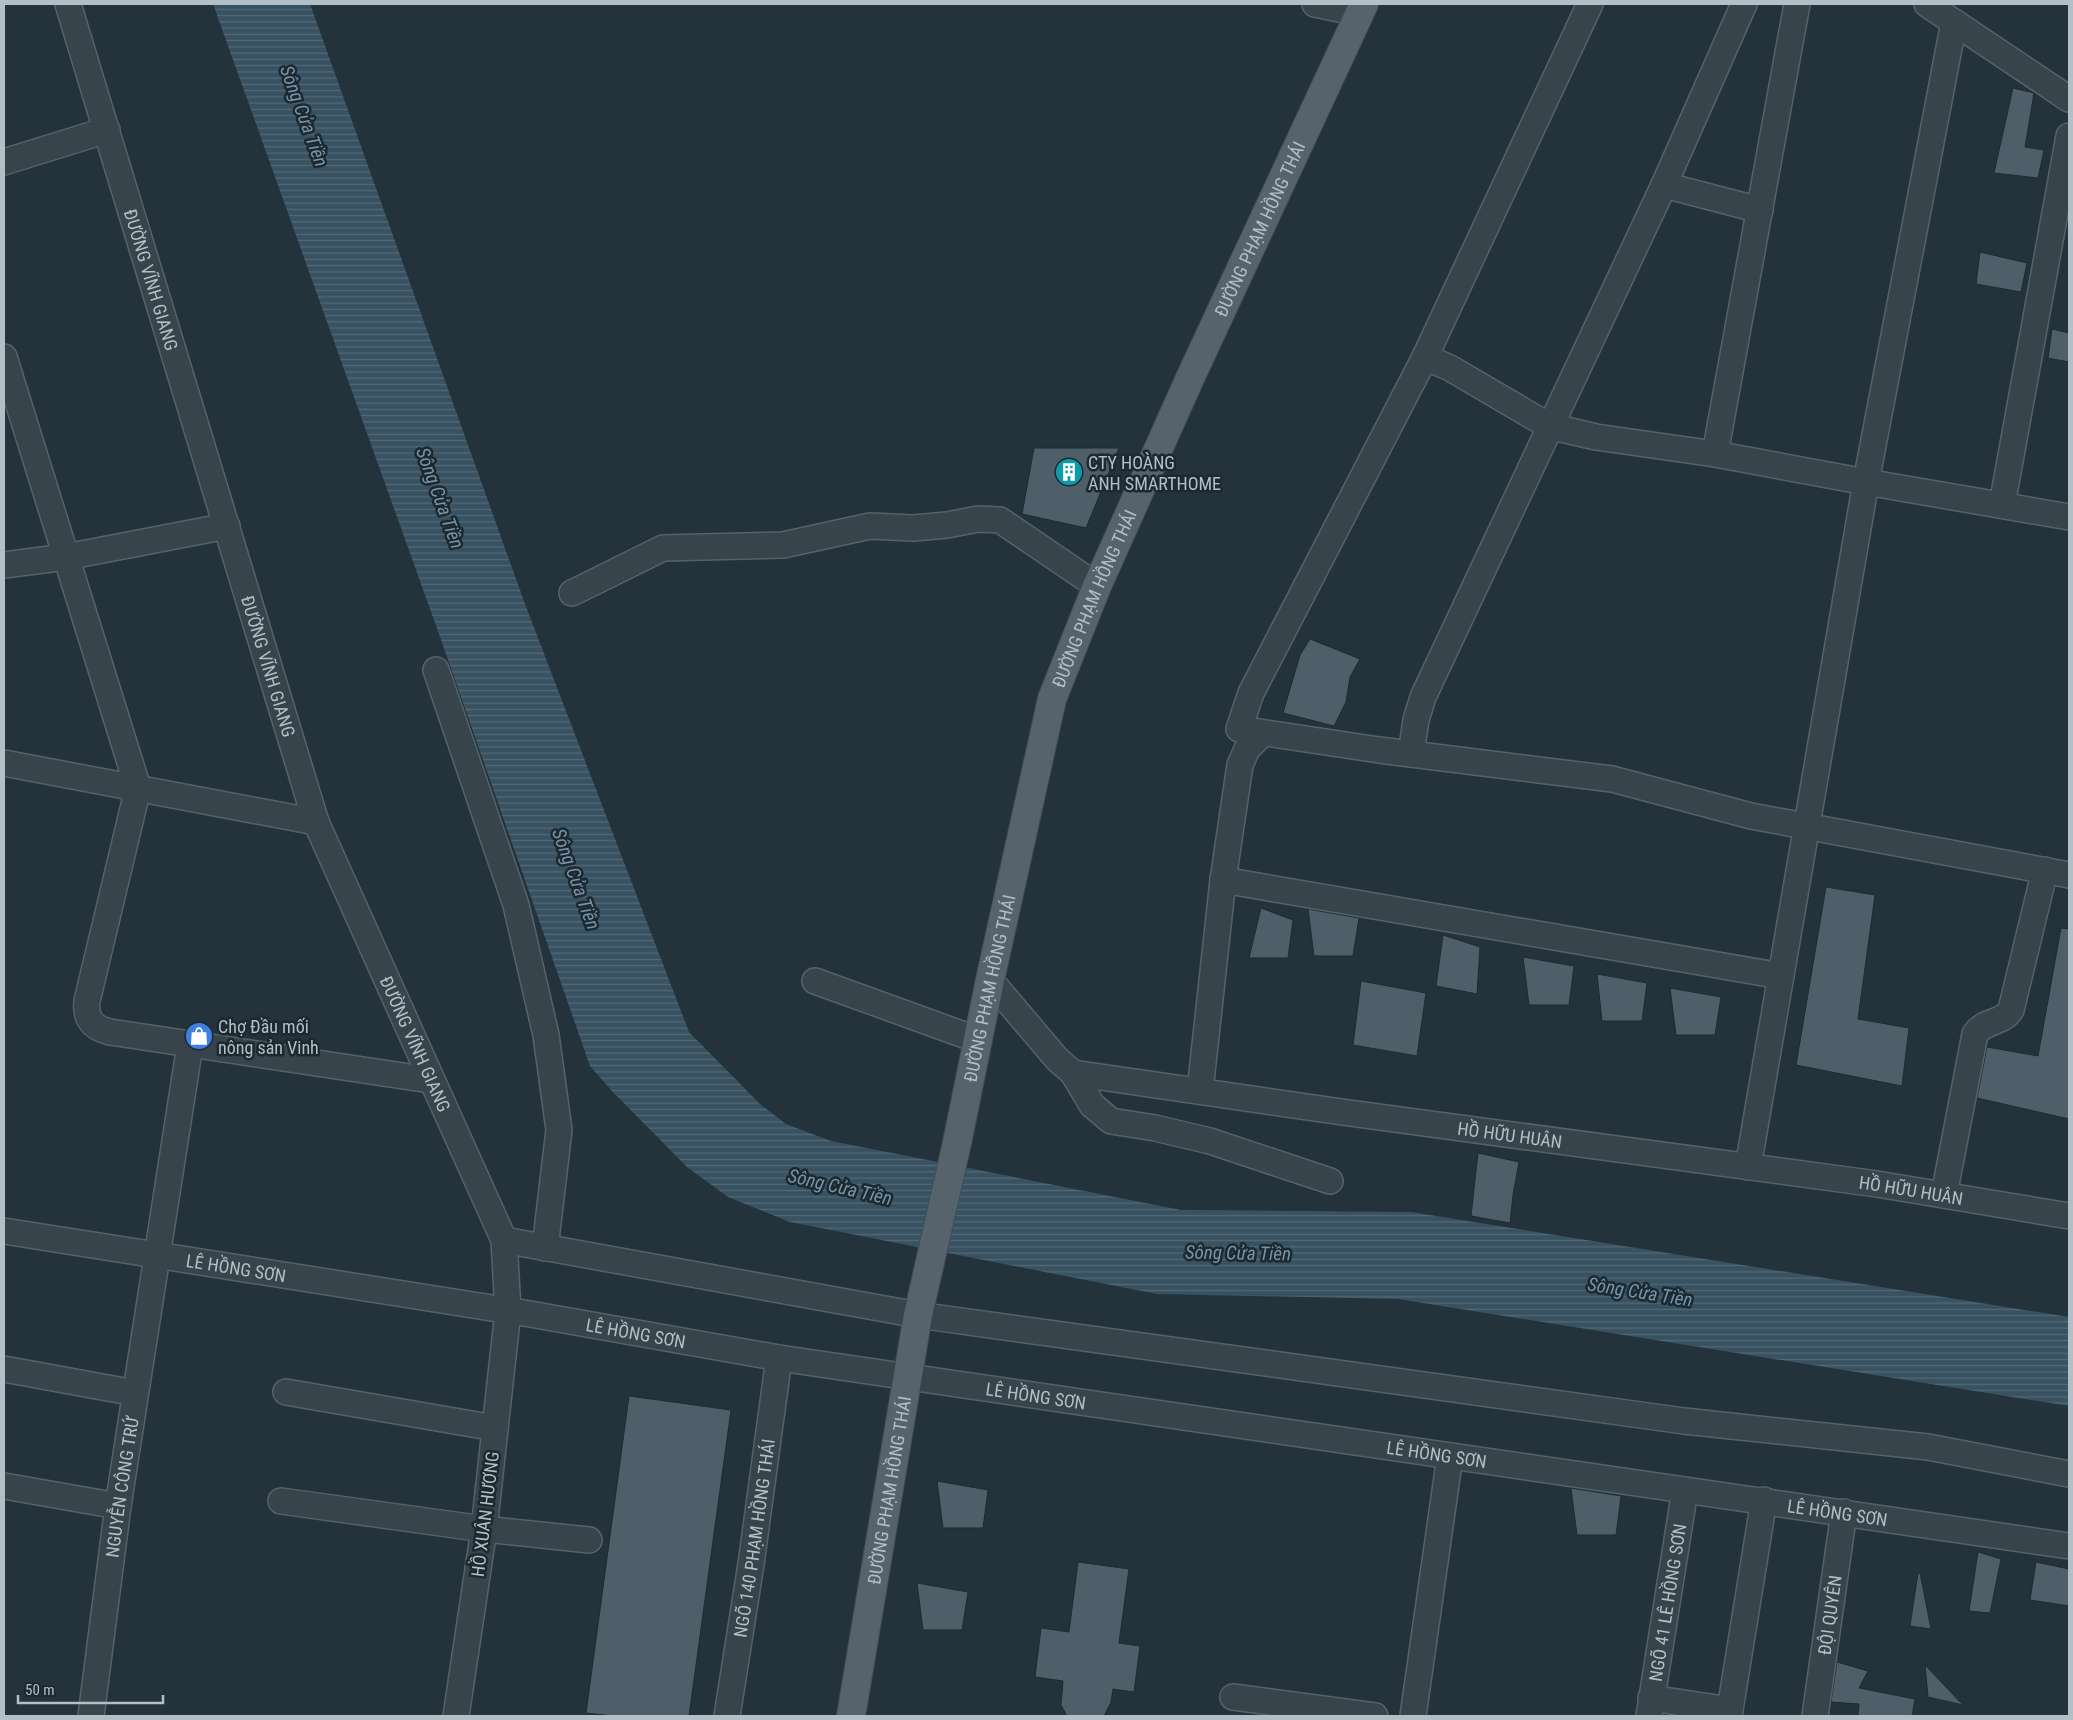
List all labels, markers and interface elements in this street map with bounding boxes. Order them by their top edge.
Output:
water label: Sông Cửa Tiền [275,62,333,170]
street label: ĐƯỜNG PHẠM HỒNG THÁI [1210,138,1309,320]
street label: ĐƯỜNG VĨNH GIANG [120,206,183,353]
water label: Sông Cửa Tiền [411,444,469,552]
place label: CTY HOÀNG ANH SMARTHOME [1088,452,1221,494]
building icon: CTY HOÀNG ANH SMARTHOME [1054,457,1084,487]
street label: ĐƯỜNG PHẠM HỒNG THÁI [1047,506,1140,690]
street label: ĐƯỜNG VĨNH GIANG [237,593,300,739]
water label: Sông Cửa Tiền [547,825,605,933]
street label: ĐƯỜNG PHẠM HỒNG THÁI [959,893,1019,1084]
street label: ĐƯỜNG VĨNH GIANG [376,973,455,1115]
place label: Chợ Đầu mối nông sản Vinh [218,1016,319,1058]
shop icon: Chợ Đầu mối nông sản Vinh [184,1021,214,1051]
street label: HỒ HỮU HUÂN [1456,1117,1563,1152]
water label: Sông Cửa Tiền [786,1164,894,1210]
street label: HỒ HỮU HUÂN [1858,1171,1965,1209]
water label: Sông Cửa Tiền [1185,1241,1291,1265]
street label: LÊ HỒNG SƠN [185,1249,288,1286]
water label: Sông Cửa Tiền [1586,1272,1694,1312]
street label: LÊ HỒNG SƠN [584,1314,687,1352]
street label: LÊ HỒNG SƠN [985,1378,1087,1413]
street label: ĐƯỜNG PHẠM HỒNG THÁI [863,1394,915,1586]
street label: NGUYỄN CÔNG TRỨ [101,1414,142,1559]
street label: LÊ HỒNG SƠN [1385,1436,1488,1472]
street label: NGÕ 140 PHẠM HỒNG THÁI [729,1438,778,1639]
street label: HỒ XUÂN HƯƠNG [465,1450,503,1578]
street label: LÊ HỒNG SƠN [1786,1495,1889,1530]
street label: NGÕ 41 LÊ HỒNG SƠN [1644,1522,1690,1683]
street label: ĐỘI QUYÊN [1813,1574,1845,1656]
scale bar [18,1672,162,1704]
text: 50 m [25,1681,55,1699]

